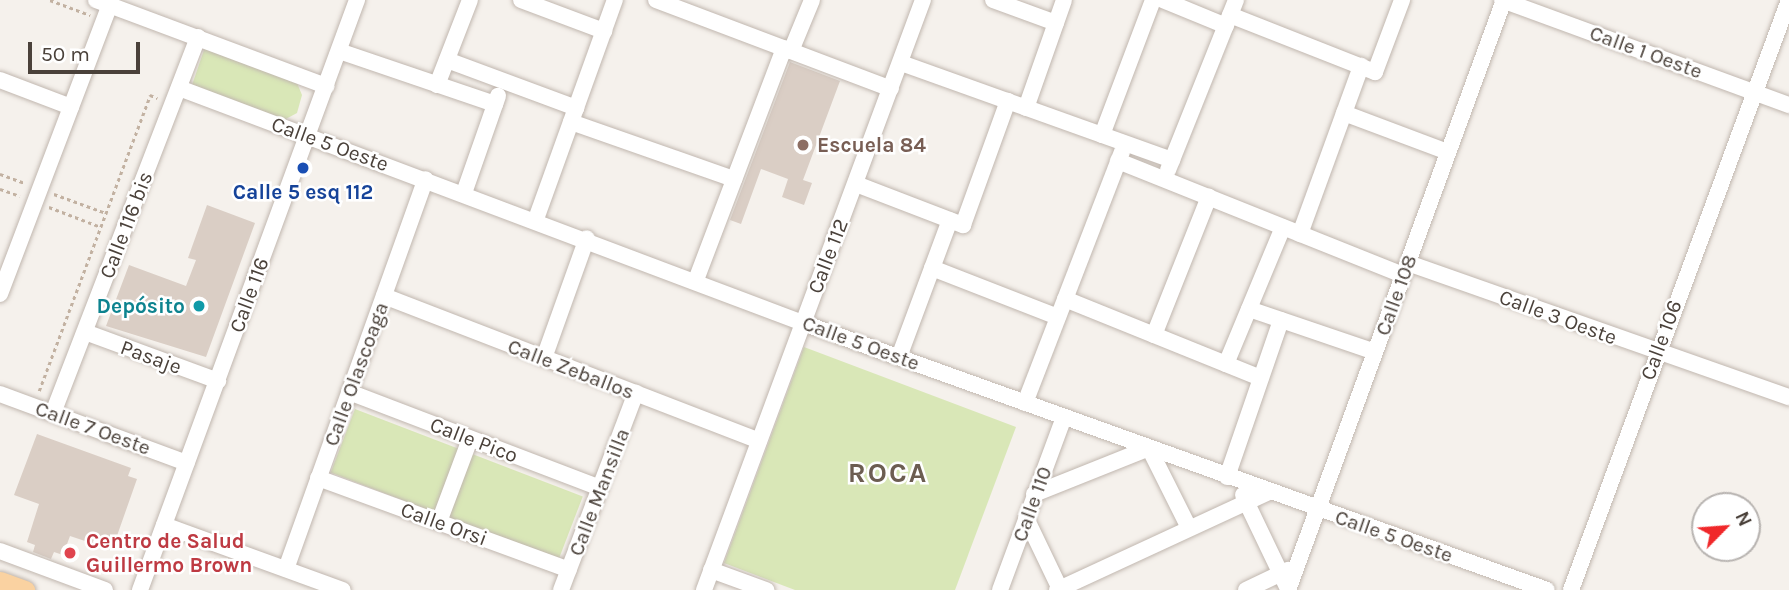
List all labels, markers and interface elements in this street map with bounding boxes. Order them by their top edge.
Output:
street label: Calle 1 Oeste [1586,20,1706,84]
scale bar [32,28,144,72]
text: 50 m [41,42,90,66]
street label: Calle 5 Oeste [268,111,392,177]
place label: Escuela 84 [817,132,926,158]
marker: Escuela 84 [795,137,811,153]
marker: Calle 5 esq 112 [295,160,311,176]
street label: Calle 116 bis [94,168,158,282]
place label: Calle 5 esq 112 [233,179,373,205]
street label: Calle 112 [802,215,854,297]
street label: Calle 108 [1370,251,1422,339]
street label: Calle 116 [224,254,274,336]
street label: Calle 3 Oeste [1496,284,1620,350]
place label: Depósito [97,293,185,319]
street label: Calle 106 [1635,297,1687,383]
marker: Depósito [191,298,207,314]
street label: Calle Olascoaga [318,299,394,449]
street label: Calle 5 Oeste [799,310,923,376]
street label: Calle Zeballos [504,333,638,405]
street label: Pasaje [117,334,185,380]
street label: Calle 7 Oeste [32,395,154,461]
street label: Calle Pico [426,412,522,468]
street label: Calle Mansilla [563,425,635,559]
district label: ROCA [848,456,928,490]
street label: Calle 110 [1007,463,1057,545]
north arrow [1691,492,1761,562]
street label: Calle Orsi [397,497,491,551]
street label: Calle 5 Oeste [1332,504,1456,568]
text: N [1730,508,1756,530]
place label: Centro de Salud Guillermo Brown [86,528,252,578]
marker: Centro de Salud Guillermo Brown [60,543,80,563]

